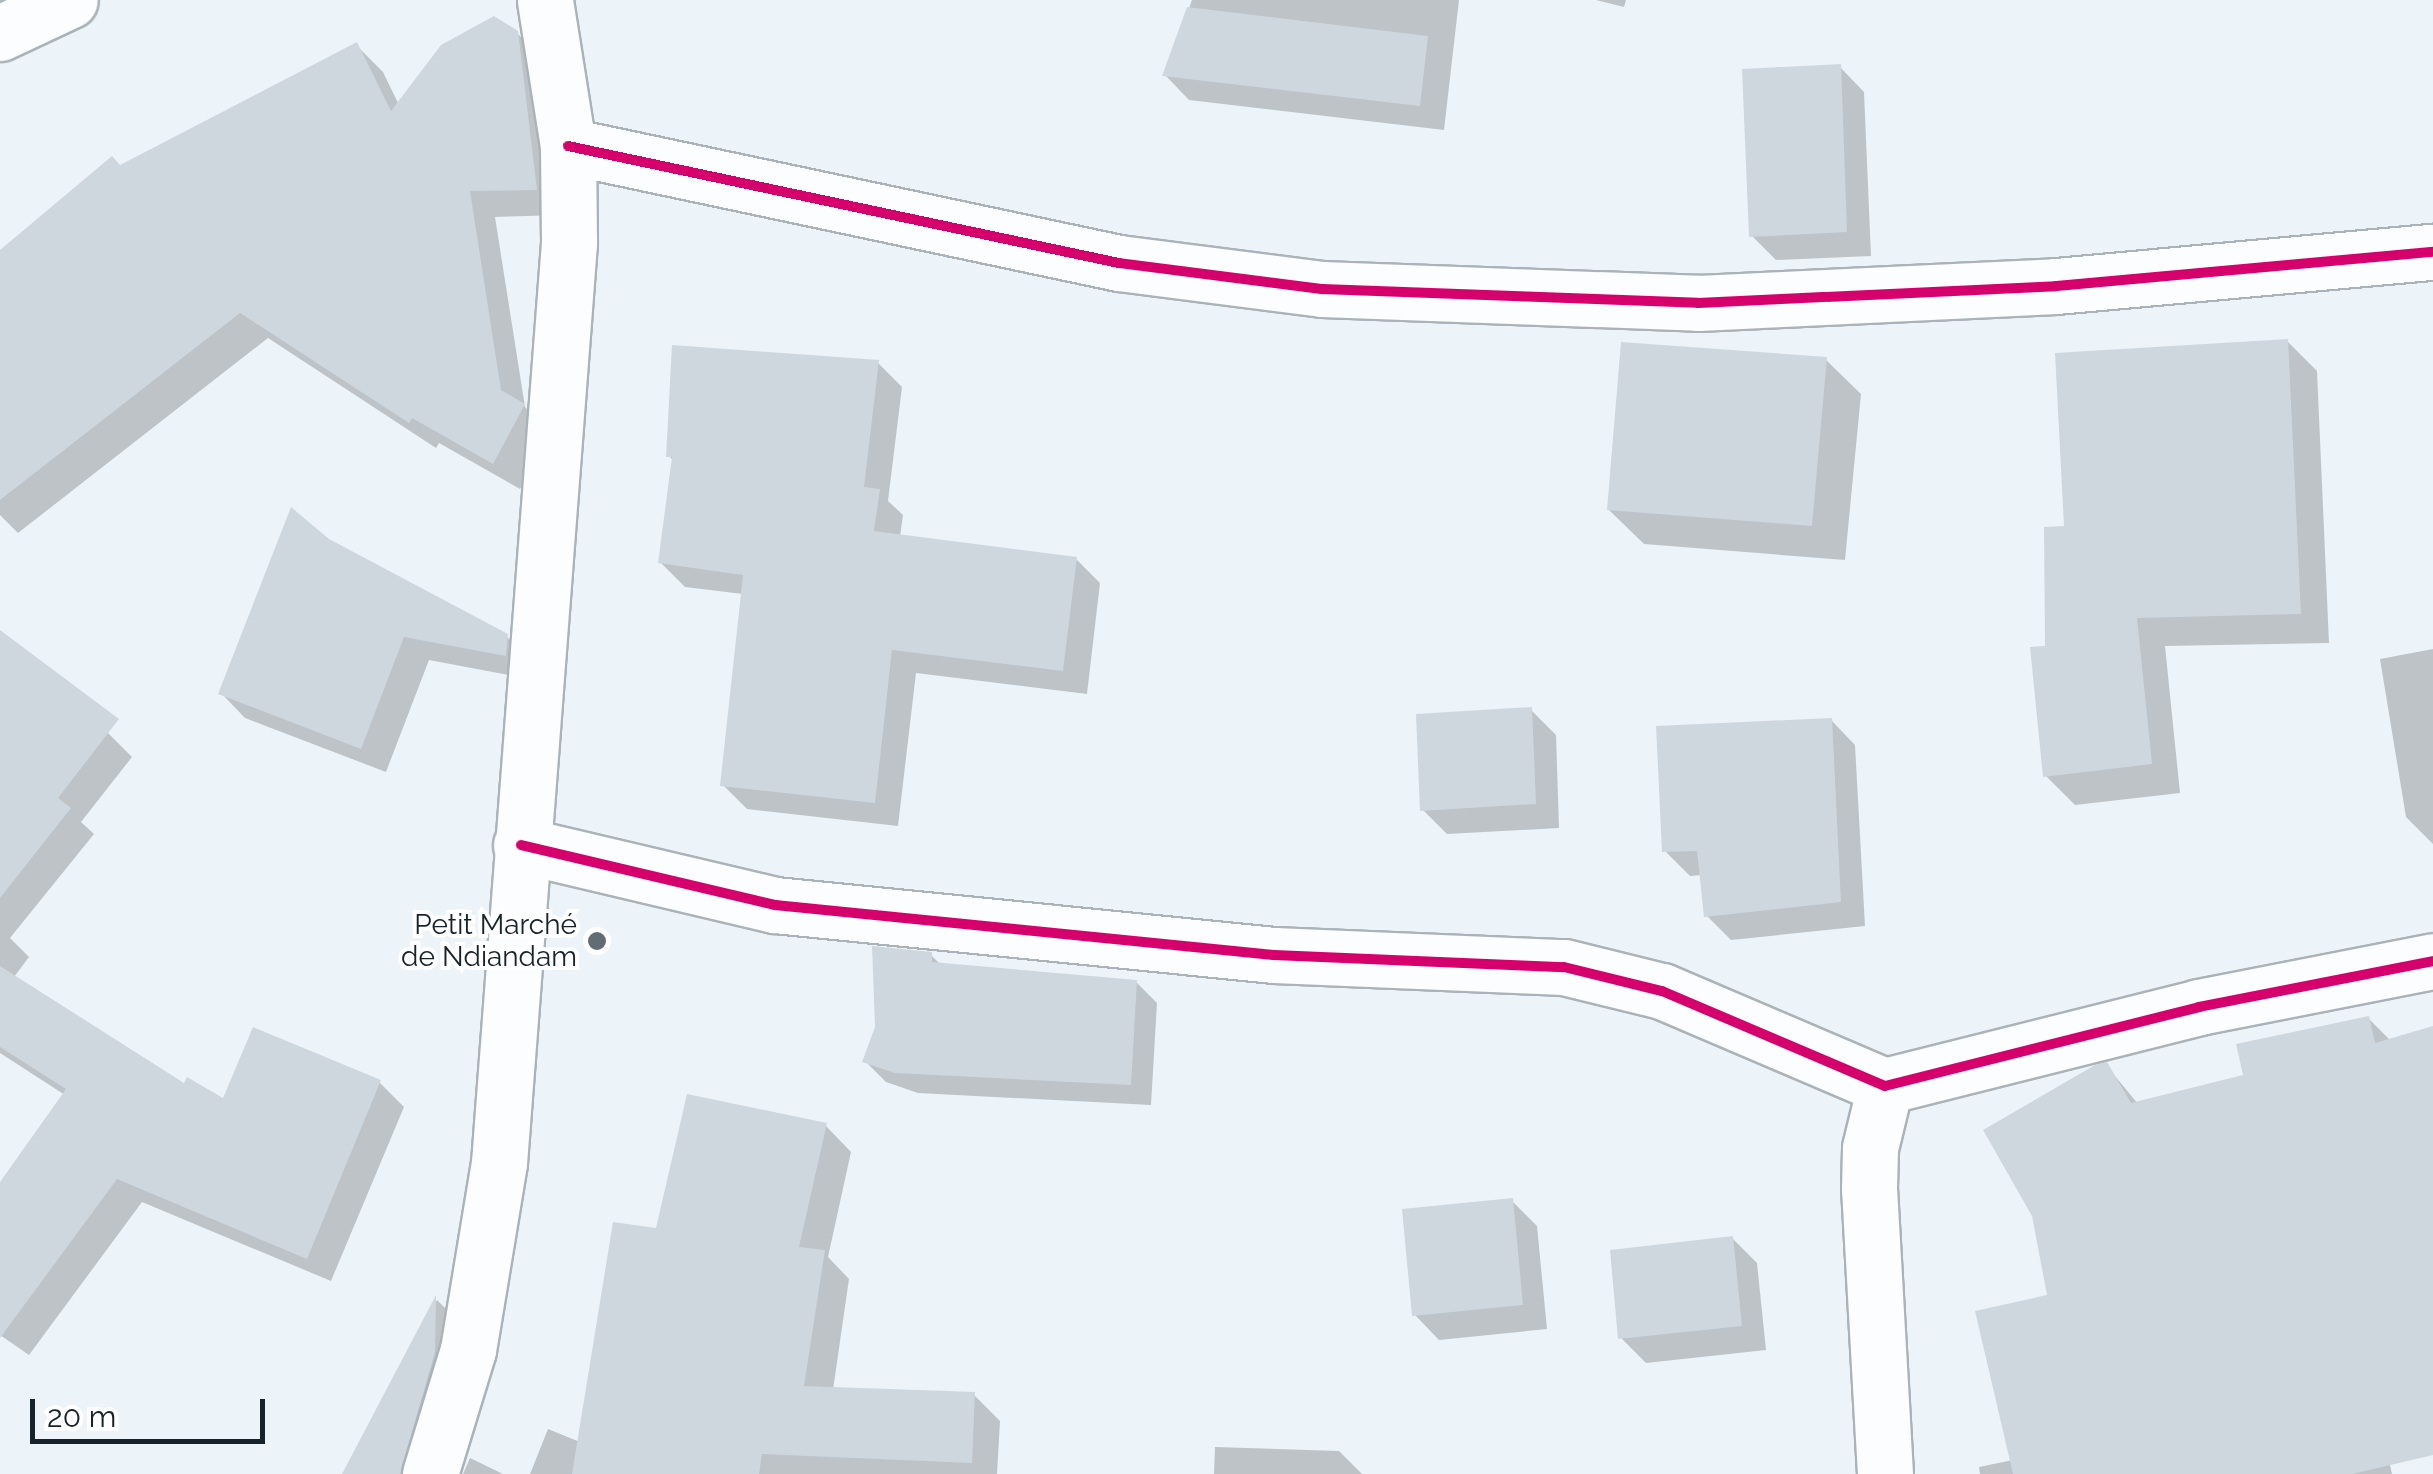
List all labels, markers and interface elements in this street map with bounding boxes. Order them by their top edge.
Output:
place label: Petit Marché de Ndiandam [401,908,577,974]
marker: Petit Marché de Ndiandam [586,930,608,952]
scale bar [35,1379,270,1441]
text: 20 m [47,1399,116,1434]

